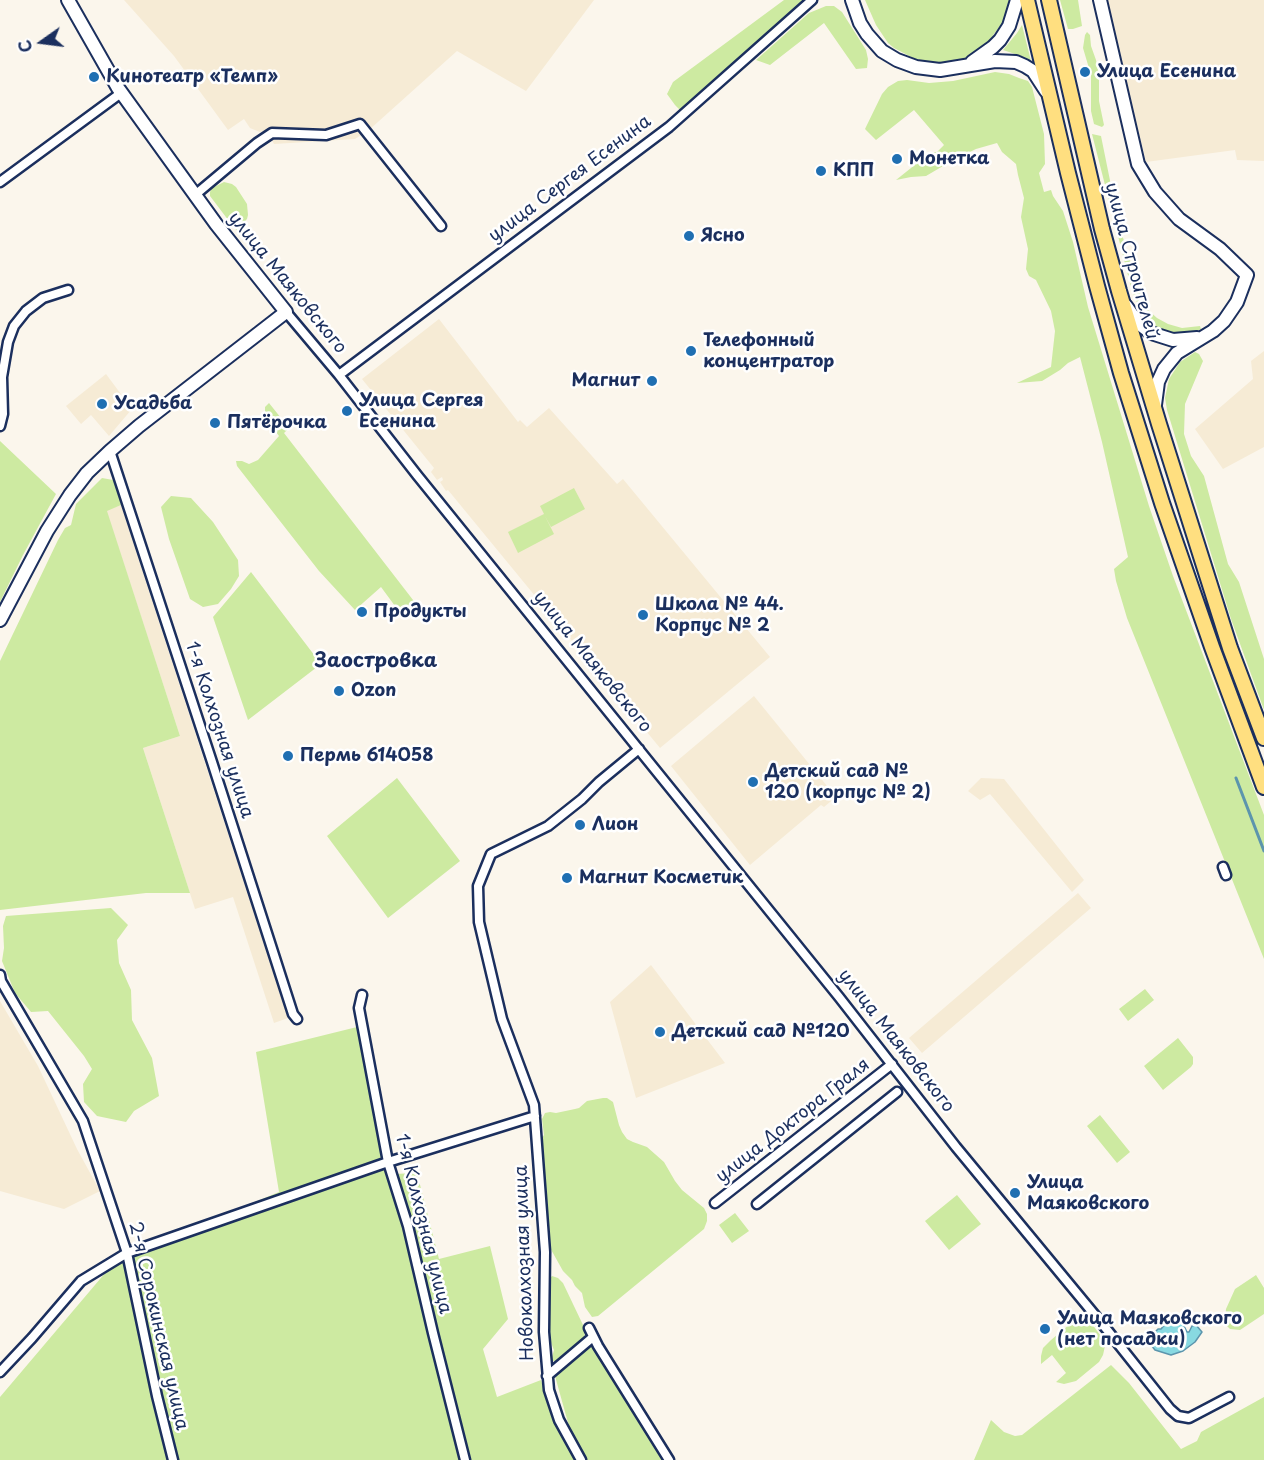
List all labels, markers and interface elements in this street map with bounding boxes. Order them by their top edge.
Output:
north arrow [12,12,72,72]
text: С [11,38,38,55]
place label: Улица Есенина [1097,61,1236,83]
marker: Улица Есенина [1078,65,1092,79]
place label: Кинотеатр «Темп» [106,66,278,88]
marker: Кинотеатр «Темп» [87,70,101,84]
street label: улица Сергея Есенина [484,111,656,247]
place label: Монетка [909,148,990,170]
marker: Монетка [890,152,904,166]
place label: КПП [833,160,874,182]
marker: КПП [814,164,828,178]
street label: улица Строителей [1100,180,1162,342]
street label: улица Маяковского [223,208,351,358]
place label: Ясно [701,225,745,247]
marker: Ясно [682,229,696,243]
place label: Телефонный концентратор [703,330,834,372]
marker: Телефонный концентратор [684,344,698,358]
place label: Магнит [572,370,640,392]
marker: Магнит [645,374,659,388]
place label: Улица Сергея Есенина [359,390,484,432]
place label: Усадьба [114,393,192,415]
marker: Усадьба [95,397,109,411]
marker: Улица Сергея Есенина [340,404,354,418]
place label: Пятёрочка [227,412,327,434]
marker: Пятёрочка [208,416,222,430]
street label: улица Маяковского [528,587,656,737]
place label: Школа № 44. Корпус № 2 [655,594,784,636]
place label: Продукты [374,601,467,623]
marker: Продукты [355,605,369,619]
marker: Школа № 44. Корпус № 2 [636,608,650,622]
street label: 1-я Колхозная улица [180,639,258,821]
district label: Заостровка [315,649,437,673]
place label: Ozon [351,680,396,702]
marker: Ozon [332,684,346,698]
place label: Пермь 614058 [300,745,434,767]
marker: Пермь 614058 [281,749,295,763]
place label: Детский сад № 120 (корпус № 2) [765,761,931,804]
marker: Детский сад № 120 (корпус № 2) [746,775,760,789]
place label: Лион [592,814,638,836]
marker: Лион [573,818,587,832]
place label: Магнит Косметик [579,867,743,889]
marker: Магнит Косметик [560,871,574,885]
street label: улица Маяковского [833,965,959,1117]
place label: Детский сад №120 [672,1021,850,1043]
marker: Детский сад №120 [653,1025,667,1039]
street label: улица Доктора Граля [712,1054,874,1188]
street label: 1-я Колхозная улица [390,1132,456,1316]
street label: Новоколхозная улица [511,1165,539,1361]
place label: Улица Маяковского [1027,1172,1149,1214]
marker: Улица Маяковского [1008,1186,1022,1200]
street label: 2-я Сорокинская улица [124,1220,192,1432]
place label: Улица Маяковского (нет посадки) [1057,1308,1242,1350]
marker: Улица Маяковского (нет посадки) [1038,1322,1052,1336]

